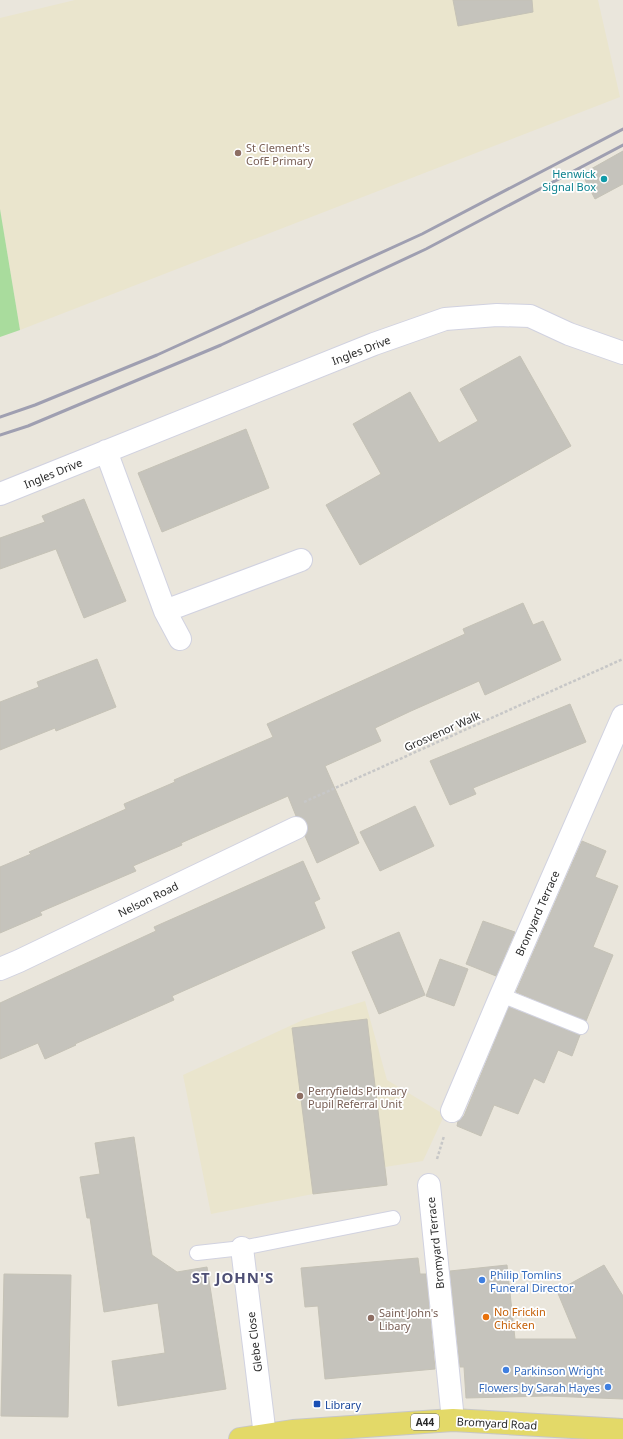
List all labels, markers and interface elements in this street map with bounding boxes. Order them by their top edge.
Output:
place label: St Clement's CofE Primary [246,140,313,168]
marker: St Clement's CofE Primary [233,148,243,158]
place label: Henwick Signal Box [542,166,596,194]
marker: Henwick Signal Box [599,174,609,184]
street label: Ingles Drive [330,332,392,368]
street label: Ingles Drive [22,454,84,492]
street label: Grosvenor Walk [402,707,483,754]
street label: Bromyard Terrace [511,868,563,958]
street label: Nelson Road [115,878,181,920]
place label: Perryfields Primary Pupil Referral Unit [308,1083,407,1111]
marker: Perryfields Primary Pupil Referral Unit [295,1091,305,1101]
street label: Bromyard Terrace [423,1196,447,1290]
district label: ST JOHN'S [192,1267,274,1287]
place label: Philip Tomlins Funeral Director [490,1267,574,1295]
marker: Philip Tomlins Funeral Director [477,1275,487,1285]
place label: No Frickin Chicken [494,1304,546,1332]
place label: Saint John's Libary [379,1305,438,1333]
street label: Glebe Close [243,1311,265,1373]
marker: No Frickin Chicken [481,1312,491,1322]
marker: Saint John's Libary [366,1313,376,1323]
place label: Parkinson Wright [514,1363,604,1378]
marker: Parkinson Wright [501,1365,511,1375]
place label: Flowers by Sarah Hayes [479,1380,600,1395]
marker: Flowers by Sarah Hayes [603,1382,613,1392]
place label: Library [325,1397,361,1412]
marker: Library [312,1399,322,1409]
street label: Bromyard Road [456,1413,538,1433]
road number: A44 [411,1414,439,1430]

